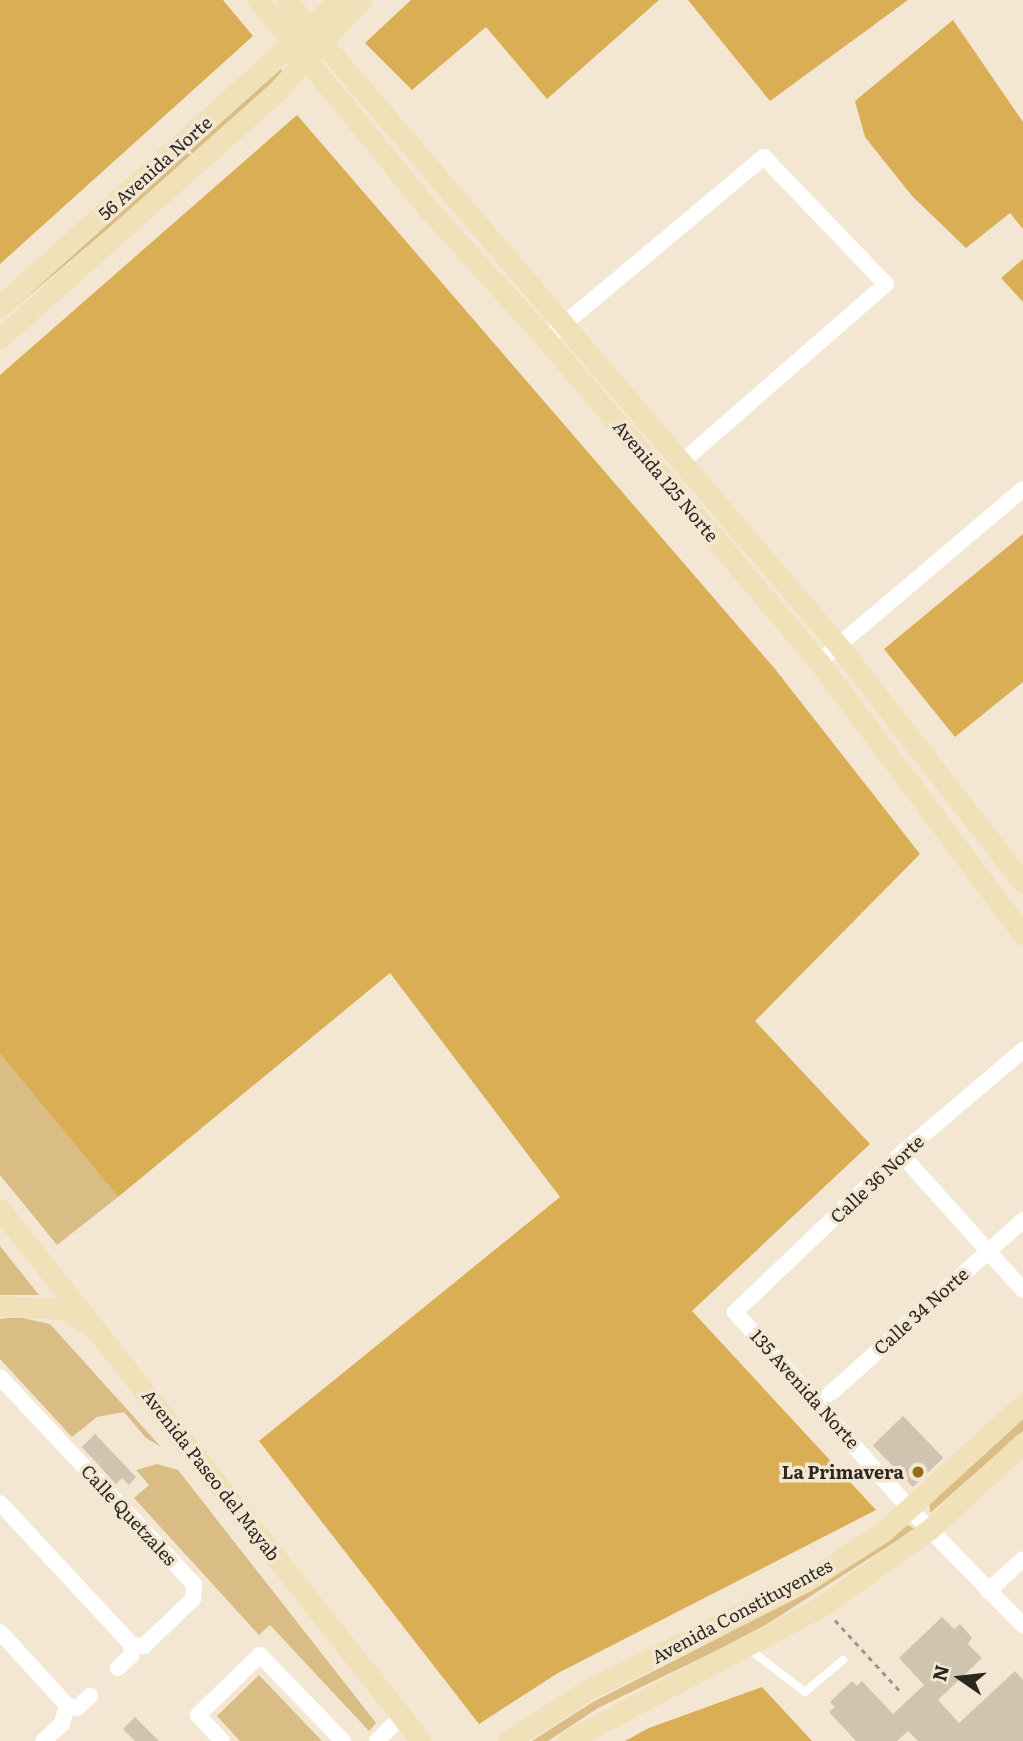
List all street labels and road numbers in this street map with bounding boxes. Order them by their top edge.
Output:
street label: 56 Avenida Norte [94,111,216,225]
street label: Avenida 125 Norte [609,416,723,546]
street label: Calle 36 Norte [826,1130,928,1228]
street label: Calle 34 Norte [869,1263,973,1359]
street label: 135 Avenida Norte [746,1325,864,1453]
street label: Avenida Paseo del Mayab [137,1385,285,1565]
street label: Calle Quetzales [77,1460,181,1570]
street label: Avenida Constituyentes [648,1554,836,1668]

